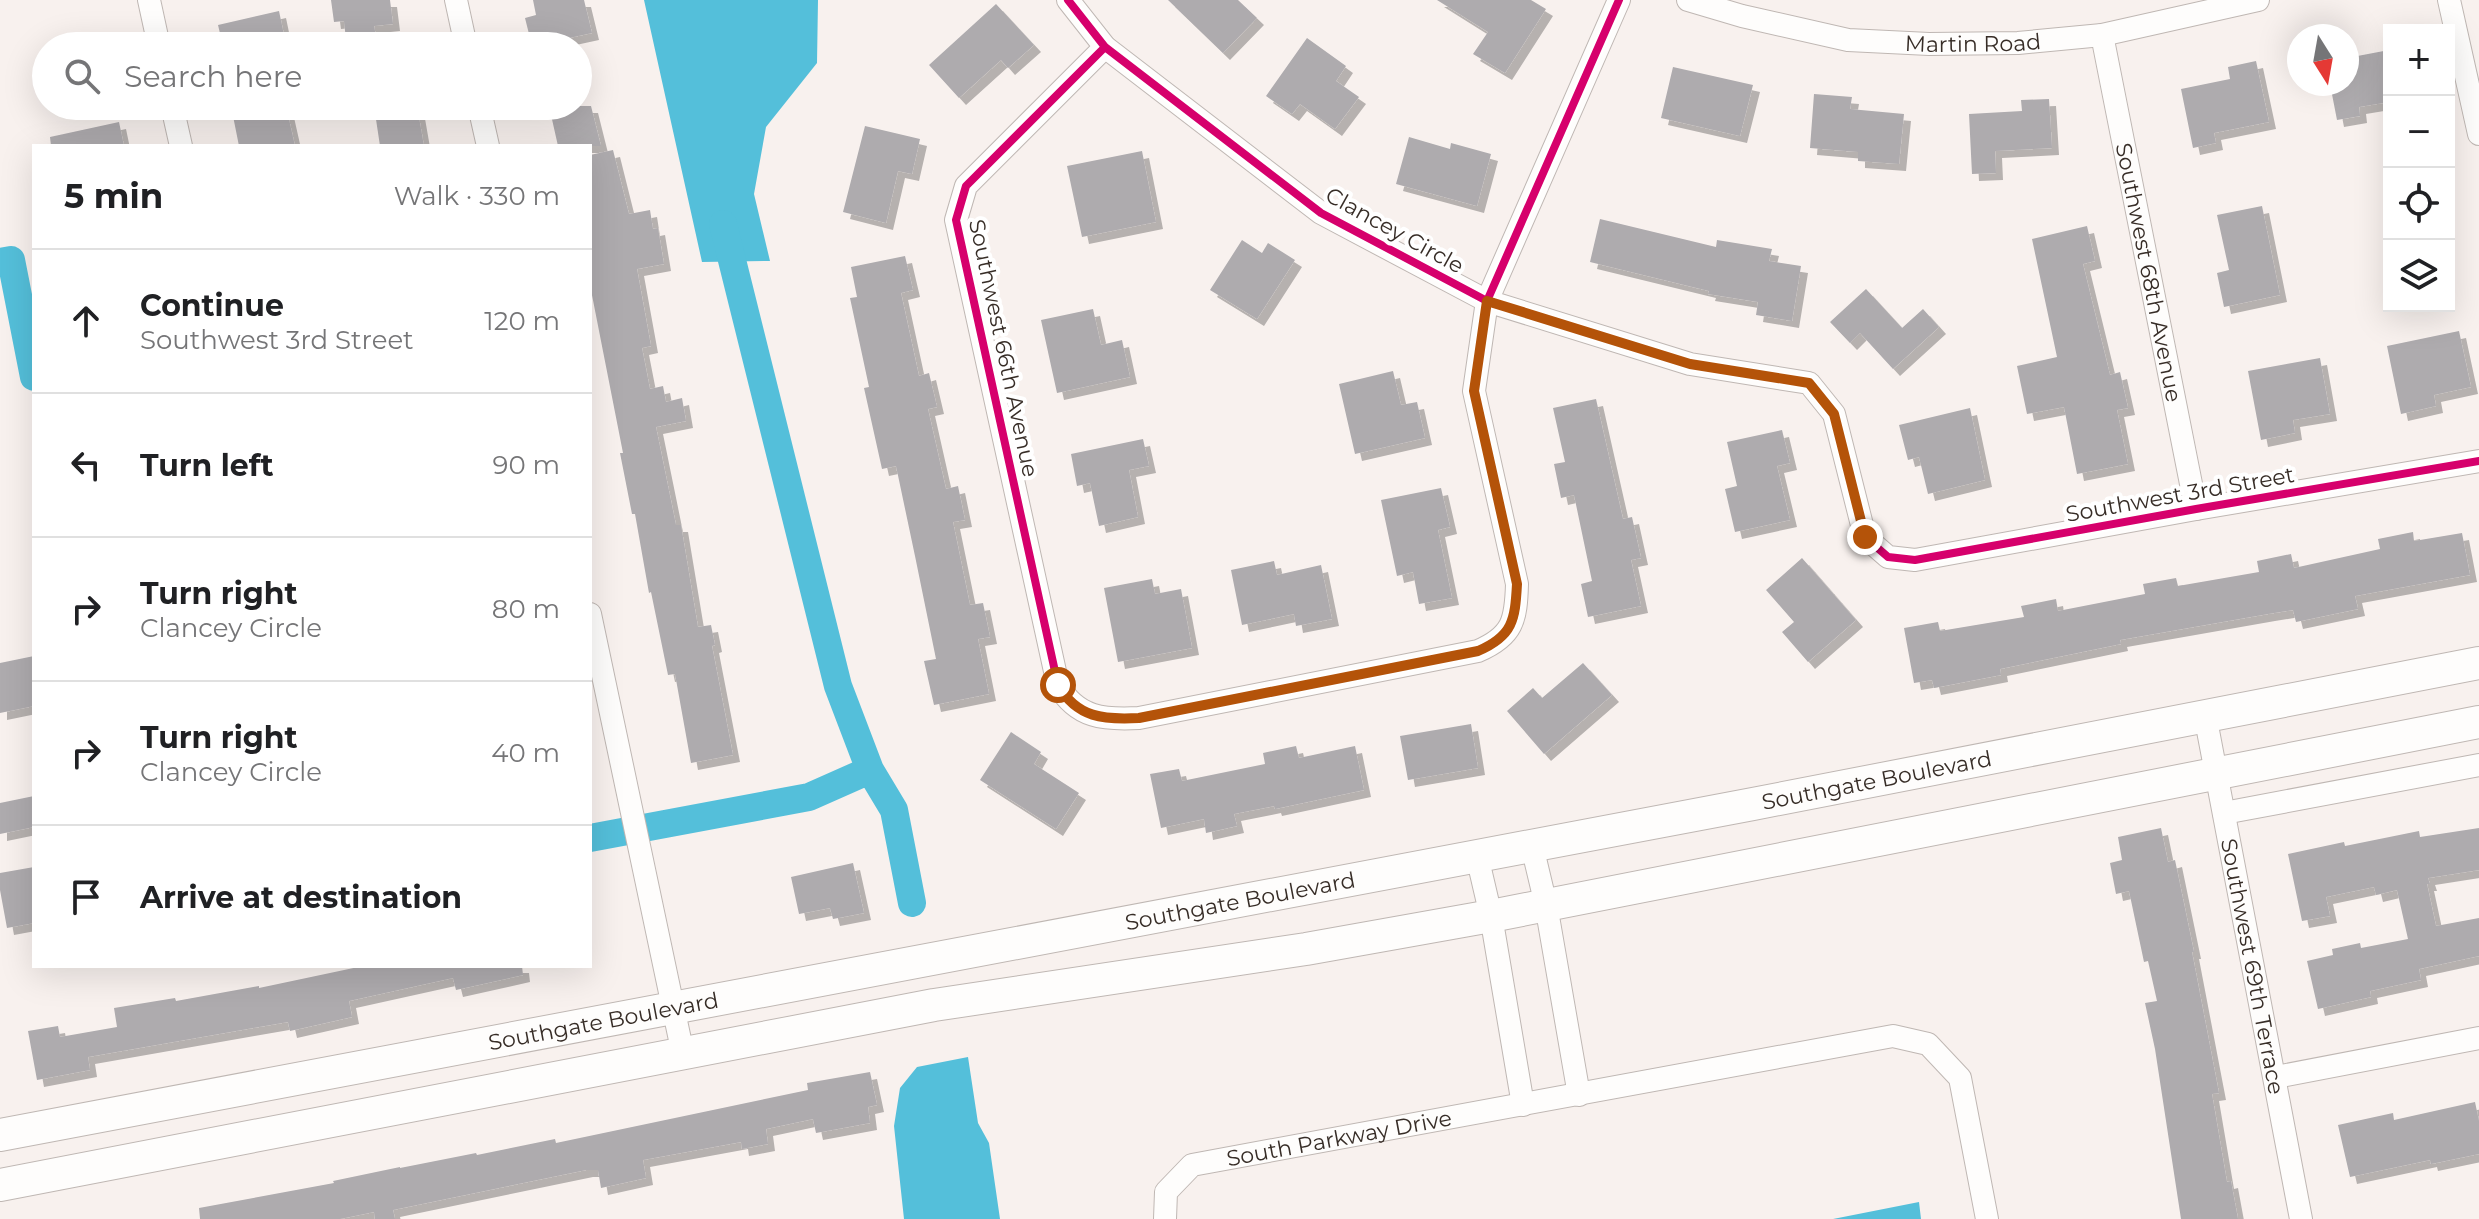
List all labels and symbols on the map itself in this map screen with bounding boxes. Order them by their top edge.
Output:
north arrow [2287,24,2359,96]
street label: Martin Road [1904,28,2042,58]
street label: Southwest 68th Avenue [2110,141,2187,404]
street label: Clancey Circle [1321,181,1469,280]
street label: Southwest 66th Avenue [963,217,1044,479]
street label: Southwest 3rd Street [2064,461,2297,528]
route end [1847,519,1883,555]
route start [1040,667,1076,703]
street label: Southgate Boulevard [1760,745,1994,816]
street label: Southwest 69th Terrace [2215,836,2290,1097]
street label: Southgate Boulevard [1123,866,1358,936]
street label: Southgate Boulevard [486,987,721,1057]
street label: South Parkway Drive [1224,1105,1454,1172]

